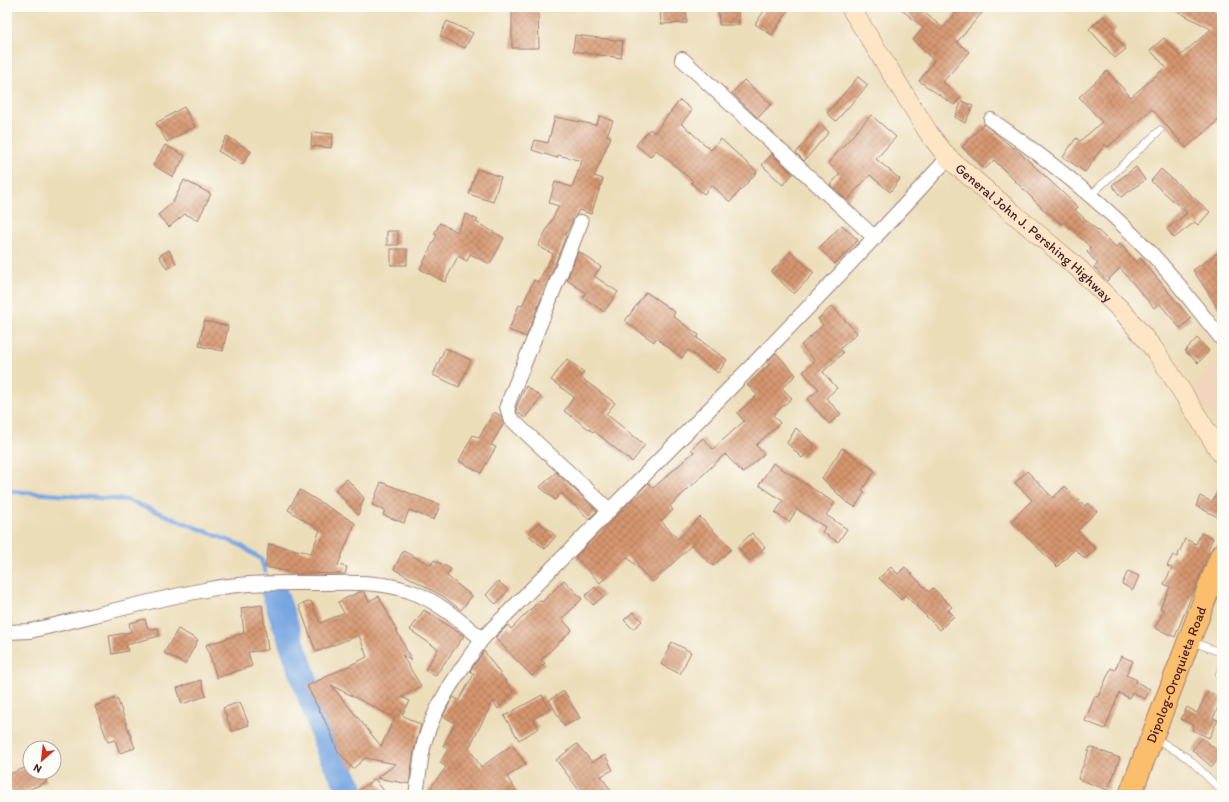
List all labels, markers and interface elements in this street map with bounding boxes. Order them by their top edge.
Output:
street label: General John J. Pershing Highway [952,159,1116,306]
street label: Dipolog-Oroquieta Road [1142,603,1210,745]
north arrow [22,740,62,780]
text: N [31,761,44,776]

